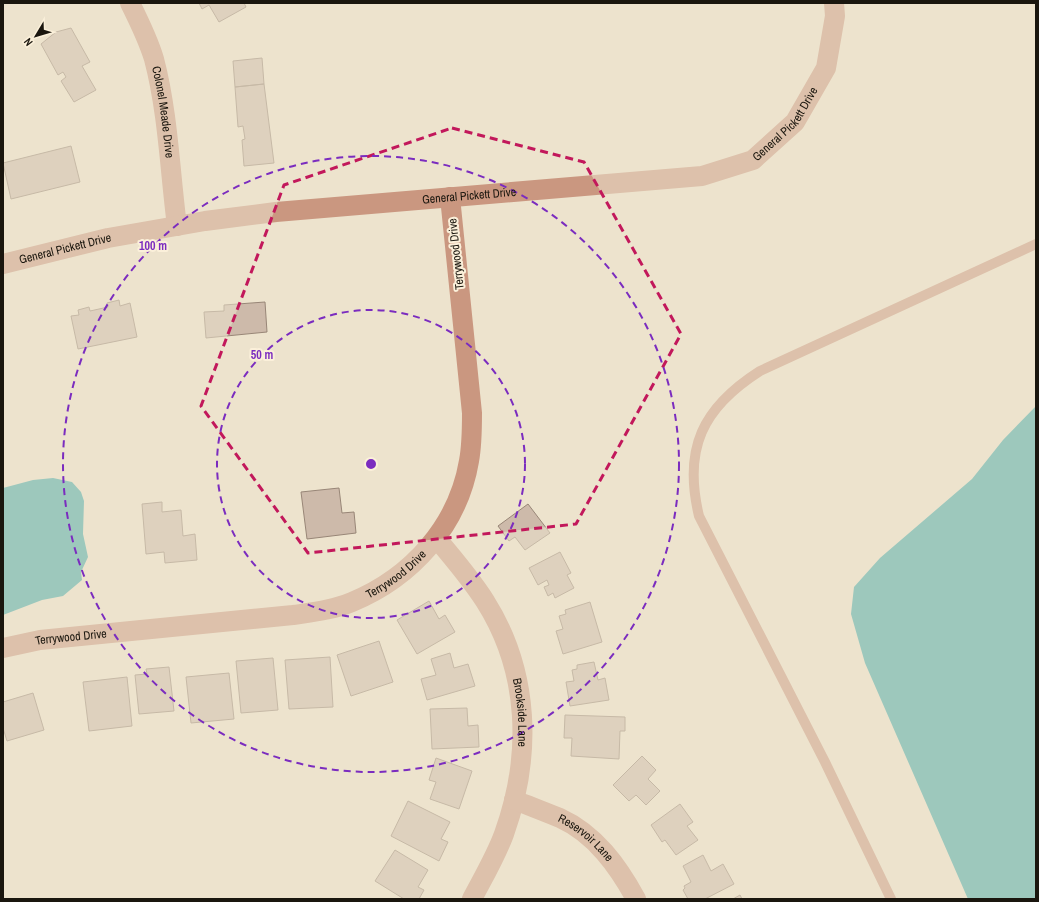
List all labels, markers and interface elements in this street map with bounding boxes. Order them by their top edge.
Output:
north arrow [16,16,56,56]
text: N [21,35,36,49]
street label: Colonel Meade Drive [148,65,178,159]
street label: General Pickett Drive [749,84,822,165]
street label: General Pickett Drive [421,184,517,208]
street label: Terrywood Drive [444,218,468,290]
street label: General Pickett Drive [17,230,112,268]
text: 100 m [139,238,167,254]
text: 50 m [251,347,273,363]
centre of rings [364,457,378,471]
street label: Terrywood Drive [363,547,430,602]
street label: Terrywood Drive [34,625,107,649]
street label: Brookside Lane [509,677,530,747]
street label: Reservoir Lane [556,810,617,865]

